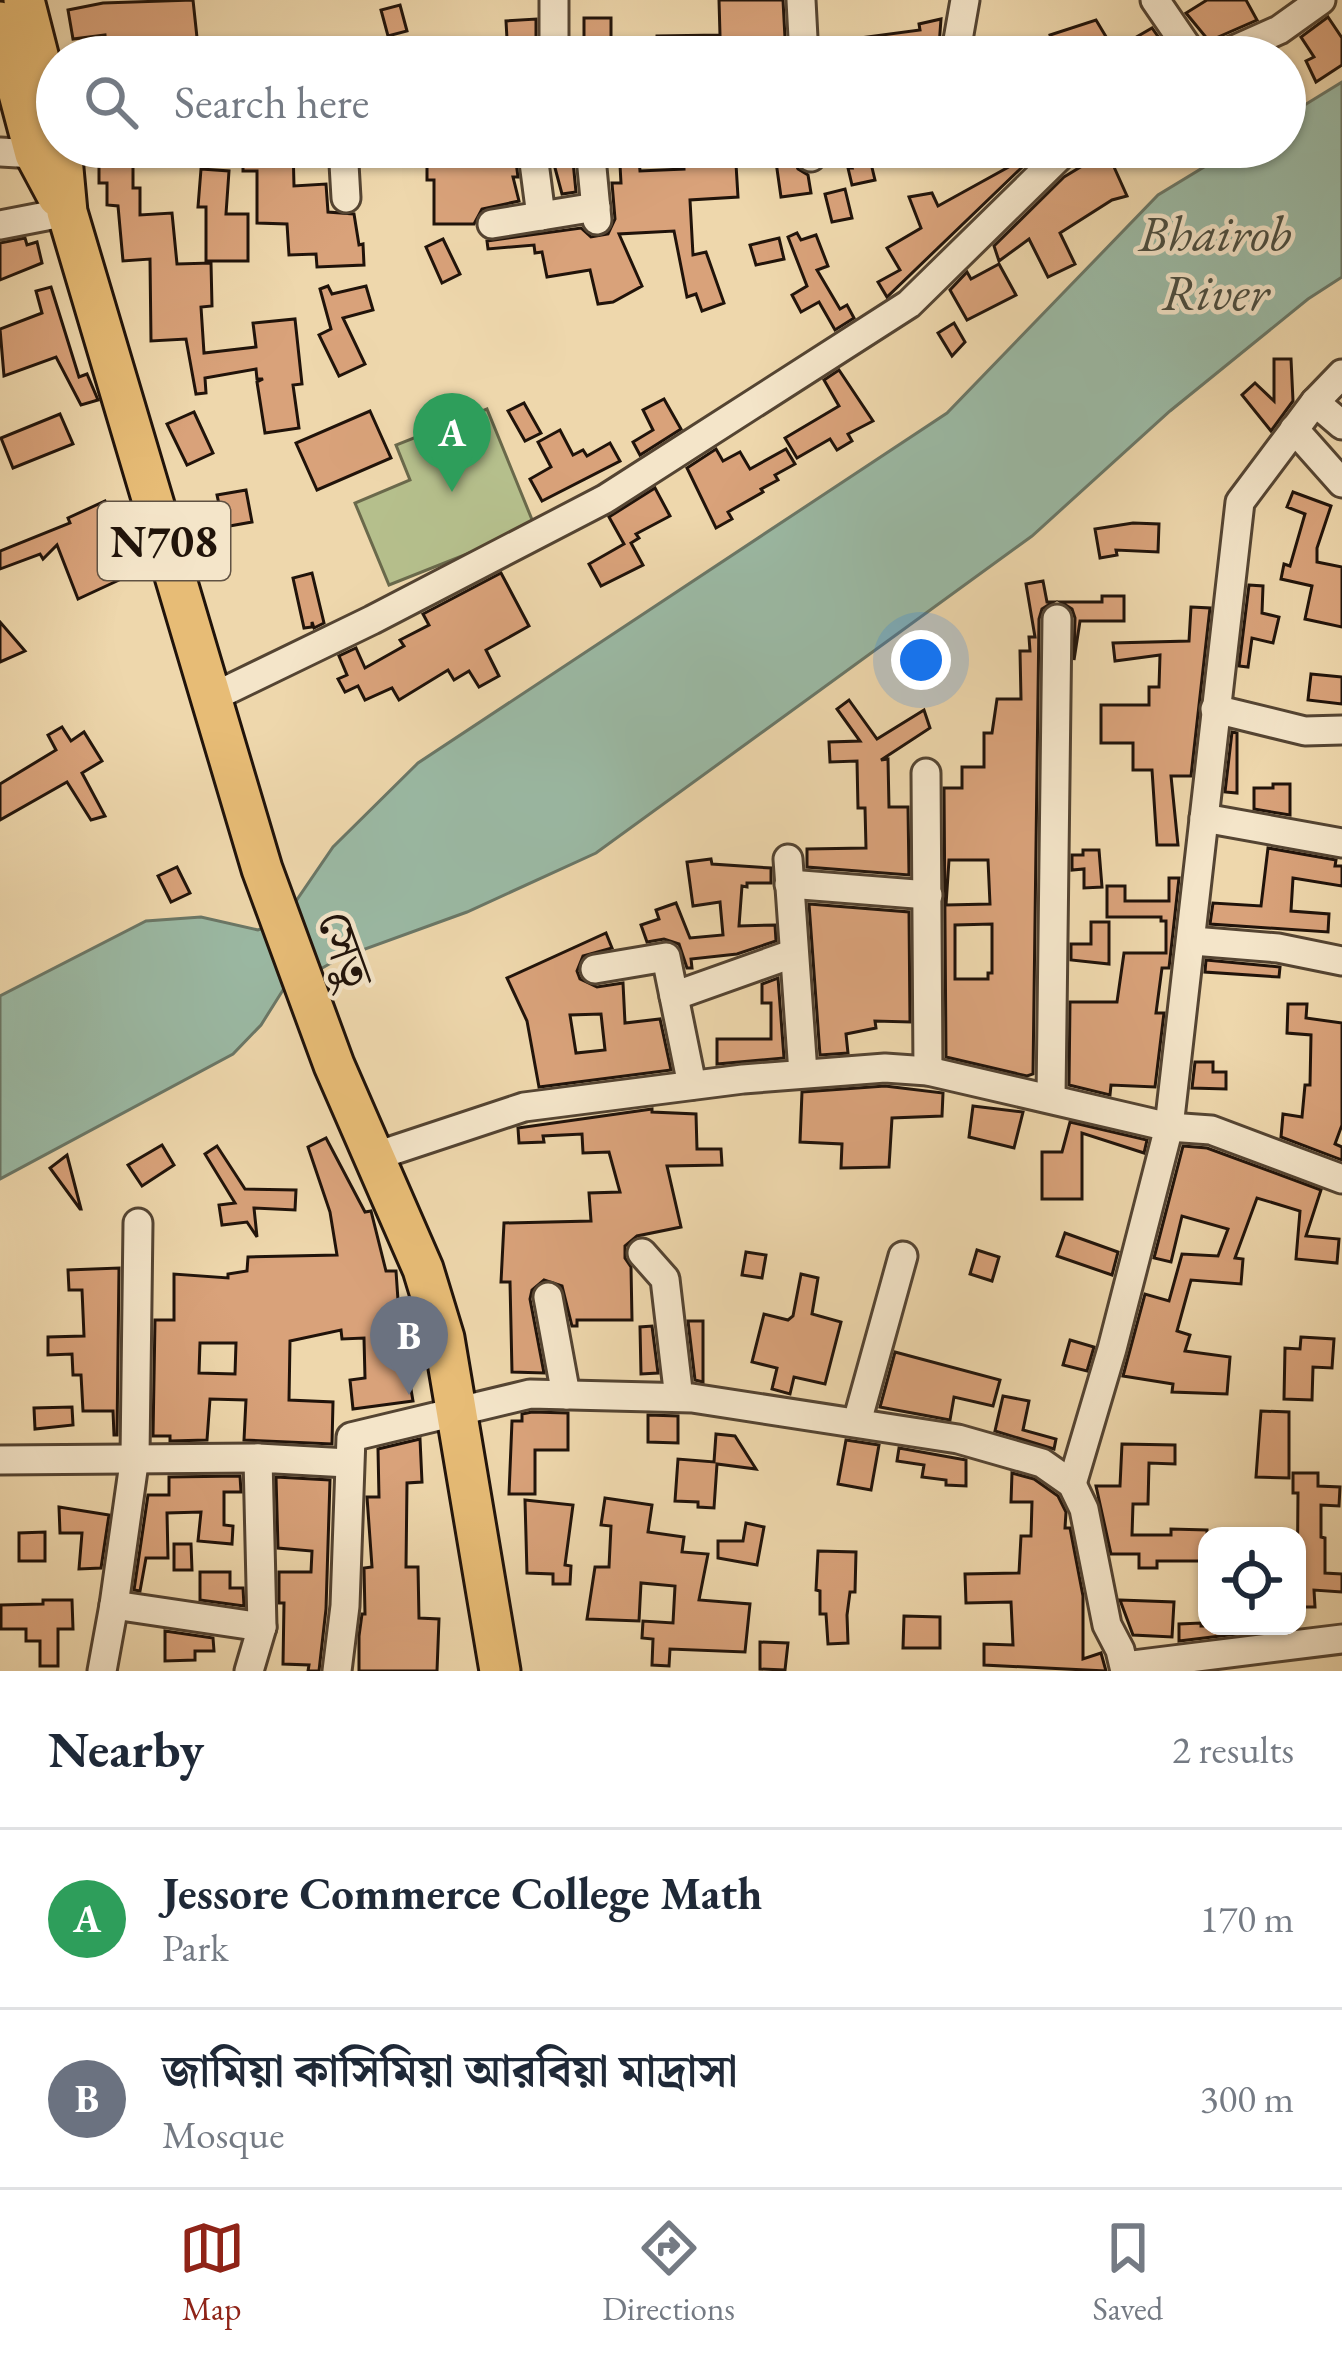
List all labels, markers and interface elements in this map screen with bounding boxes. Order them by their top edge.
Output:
search box [36,36,1306,168]
icon: search [78,69,144,135]
text: Search here [174,73,369,131]
water label: Bhairob River [1137,200,1292,325]
pin: A [413,393,491,492]
road number: N708 [98,502,230,580]
your location [891,630,951,690]
street label: সেতু [304,902,389,998]
pin: B [370,1296,448,1395]
map controls [1198,1527,1306,1635]
button: locate [1198,1527,1306,1635]
text: Nearby [48,1716,204,1782]
text: 2 results [1172,1724,1294,1775]
text: Jessore Commerce College Math [162,1864,762,1922]
text: A [73,1893,101,1944]
text: 170 m [1200,1893,1294,1944]
text: Park [162,1922,228,1973]
text: জামিয়া কাসিমিয়া আরবিয়া মাদ্রাসা [162,2041,738,2099]
text: B [75,2073,99,2124]
text: 300 m [1200,2073,1294,2124]
text: Mosque [162,2109,284,2160]
tab: Map [179,2215,245,2330]
tab: Directions [602,2215,735,2330]
tab: Saved [1093,2215,1163,2330]

